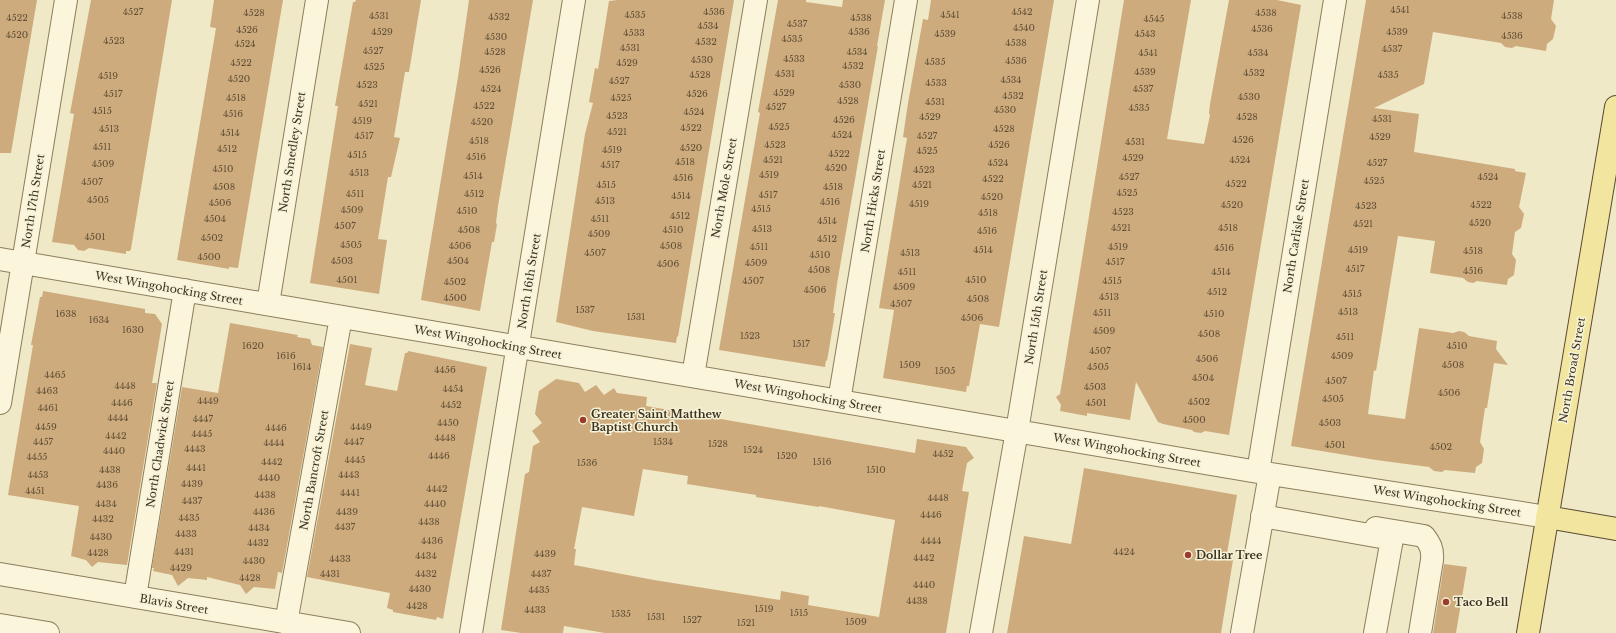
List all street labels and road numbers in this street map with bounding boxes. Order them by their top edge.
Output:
street label: North Smedley Street [276,90,309,213]
street label: North Mole Street [708,136,740,239]
street label: North Hicks Street [858,147,888,254]
street label: North 17th Street [19,152,47,249]
street label: North Carlisle Street [1280,177,1312,294]
street label: North 16th Street [515,231,544,330]
street label: West Wingohocking Street [93,268,245,308]
street label: North 15th Street [1022,268,1051,366]
street label: North Broad Street [1556,315,1588,424]
street label: West Wingohocking Street [412,322,564,362]
street label: West Wingohocking Street [732,376,884,416]
street label: North Chadwick Street [143,379,177,509]
street label: North Bancroft Street [296,408,332,531]
street label: West Wingohocking Street [1051,430,1203,470]
street label: West Wingohocking Street [1371,482,1523,520]
street label: Blavis Street [139,591,210,617]

